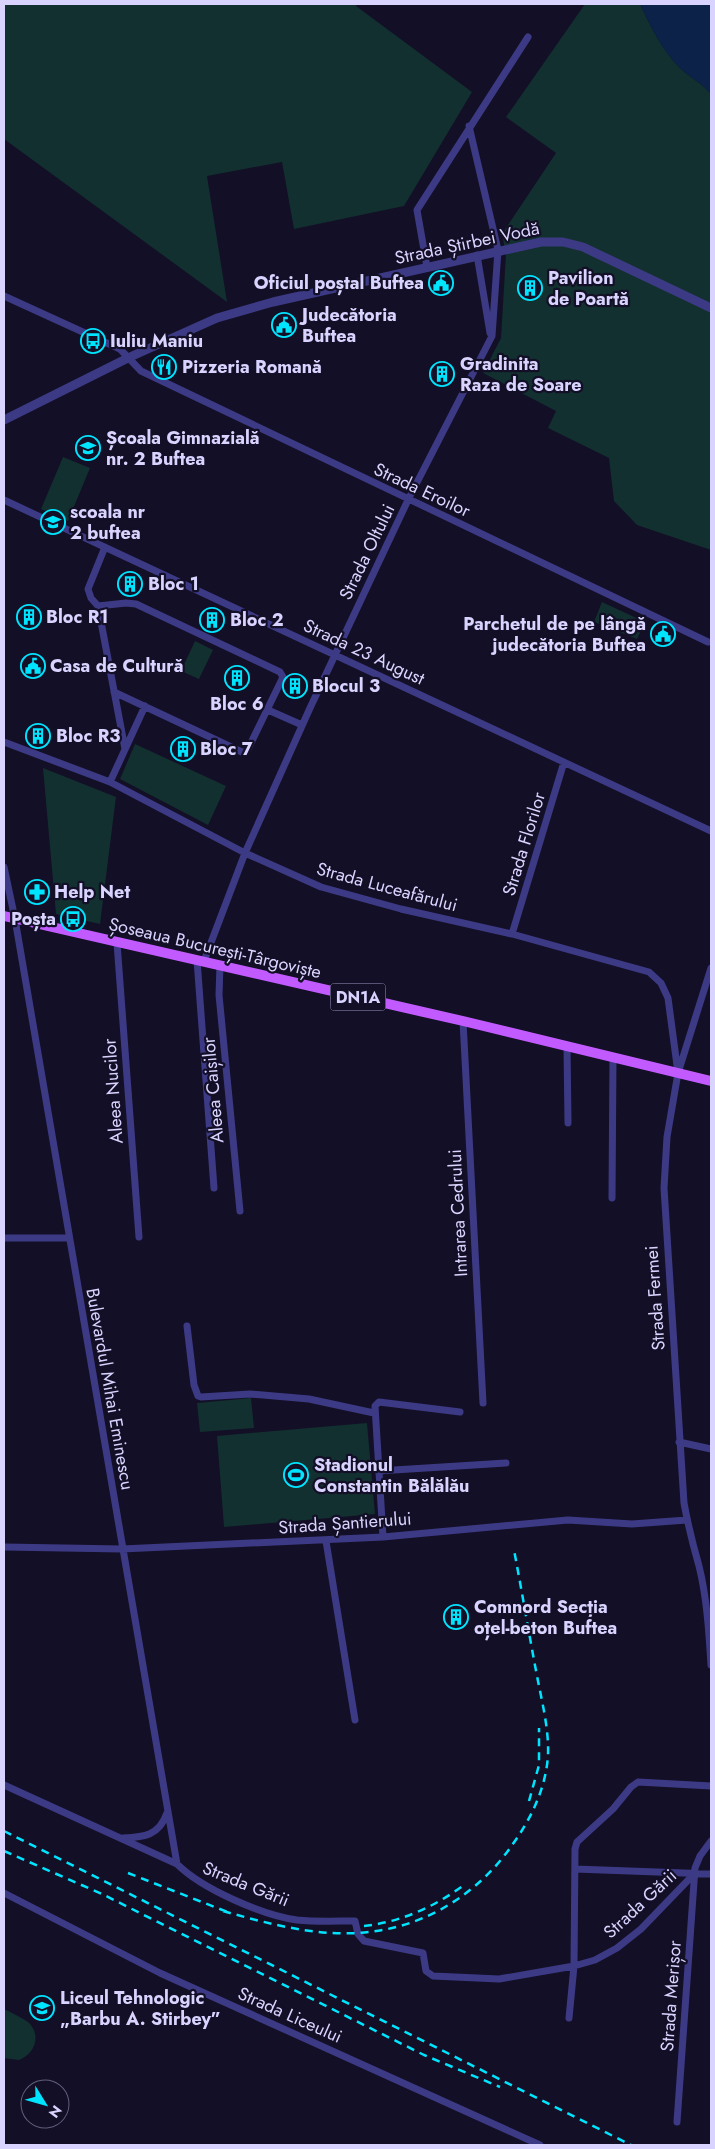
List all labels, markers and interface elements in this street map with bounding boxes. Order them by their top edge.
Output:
street label: Strada Știrbei Vodă [392,215,542,271]
place label: Pavilion de Poartă [548,265,629,312]
place label: Oficiul poștal Buftea [254,270,424,296]
public building icon: Oficiul poștal Buftea [428,270,454,296]
building icon: Pavilion de Poartă [517,275,543,301]
place label: Judecătoria Buftea [299,302,397,349]
public building icon: Judecătoria Buftea [271,312,297,338]
bus stop icon: Iuliu Maniu [80,328,106,354]
place label: Iuliu Maniu [110,328,203,354]
place label: Gradinita Raza de Soare [460,351,582,398]
restaurant icon: Pizzeria Romană [151,354,177,380]
place label: Pizzeria Romană [182,354,322,380]
building icon: Gradinita Raza de Soare [429,361,455,387]
place label: Școala Gimnazială nr. 2 Buftea [106,425,260,472]
school or university icon: Școala Gimnazială nr. 2 Buftea [75,435,101,461]
street label: Strada Eroilor [369,456,475,524]
place label: scoala nr 2 buftea [70,499,146,546]
street label: Strada Oltului [333,500,401,604]
school or university icon: scoala nr 2 buftea [40,509,66,535]
building icon: Bloc 1 [117,571,143,597]
place label: Bloc 1 [148,571,199,597]
building icon: Bloc R1 [16,604,42,630]
place label: Bloc R1 [46,604,109,630]
building icon: Bloc 2 [199,607,225,633]
place label: Bloc 2 [230,607,284,633]
place label: Parchetul de pe lângă judecătoria Buftea [463,611,646,658]
street label: Strada 23 August [299,613,429,692]
public building icon: Parchetul de pe lângă judecătoria Buftea [650,621,676,647]
public building icon: Casa de Cultură [20,653,46,679]
place label: Casa de Cultură [50,653,184,679]
building icon: Bloc 6 [224,665,250,691]
building icon: Blocul 3 [282,673,308,699]
place label: Blocul 3 [312,673,380,699]
place label: Bloc 6 [210,691,264,717]
building icon: Bloc R3 [25,723,51,749]
place label: Bloc R3 [56,723,121,749]
building icon: Bloc 7 [170,736,196,762]
place label: Bloc 7 [200,736,253,762]
street label: Strada Florilor [496,788,552,899]
street label: Strada Luceafărului [314,856,460,918]
pharmacy icon: Help Net [24,879,50,905]
place label: Help Net [54,879,130,905]
place label: Poșta [11,906,56,932]
bus stop icon: Poșta [60,906,86,932]
street label: Șoseaua București-Târgoviște [106,911,324,985]
road number: DN1A [330,984,386,1010]
street label: Aleea Caișilor [195,1035,231,1144]
street label: Aleea Nucilor [96,1037,130,1145]
street label: Intrarea Cedrului [442,1148,474,1278]
street label: Strada Fermei [638,1245,672,1351]
street label: Bulevardul Mihai Eminescu [79,1286,141,1492]
place label: Stadionul Constantin Bălălău [314,1452,469,1499]
sports icon: Stadionul Constantin Bălălău [283,1462,309,1488]
street label: Strada Șantierului [278,1505,412,1541]
place label: Comnord Secția oțel-beton Buftea [474,1594,617,1641]
building icon: Comnord Secția oțel-beton Buftea [443,1604,469,1630]
street label: Strada Gării [199,1855,293,1913]
street label: Strada Gării [598,1863,682,1945]
street label: Strada Merișor [654,1939,688,2052]
street label: Strada Liceului [234,1980,346,2050]
place label: Liceul Tehnologic „Barbu A. Stirbey” [60,1985,221,2032]
school or university icon: Liceul Tehnologic „Barbu A. Stirbey” [29,1995,55,2021]
north arrow [20,2079,70,2129]
text: N [44,2101,67,2122]

